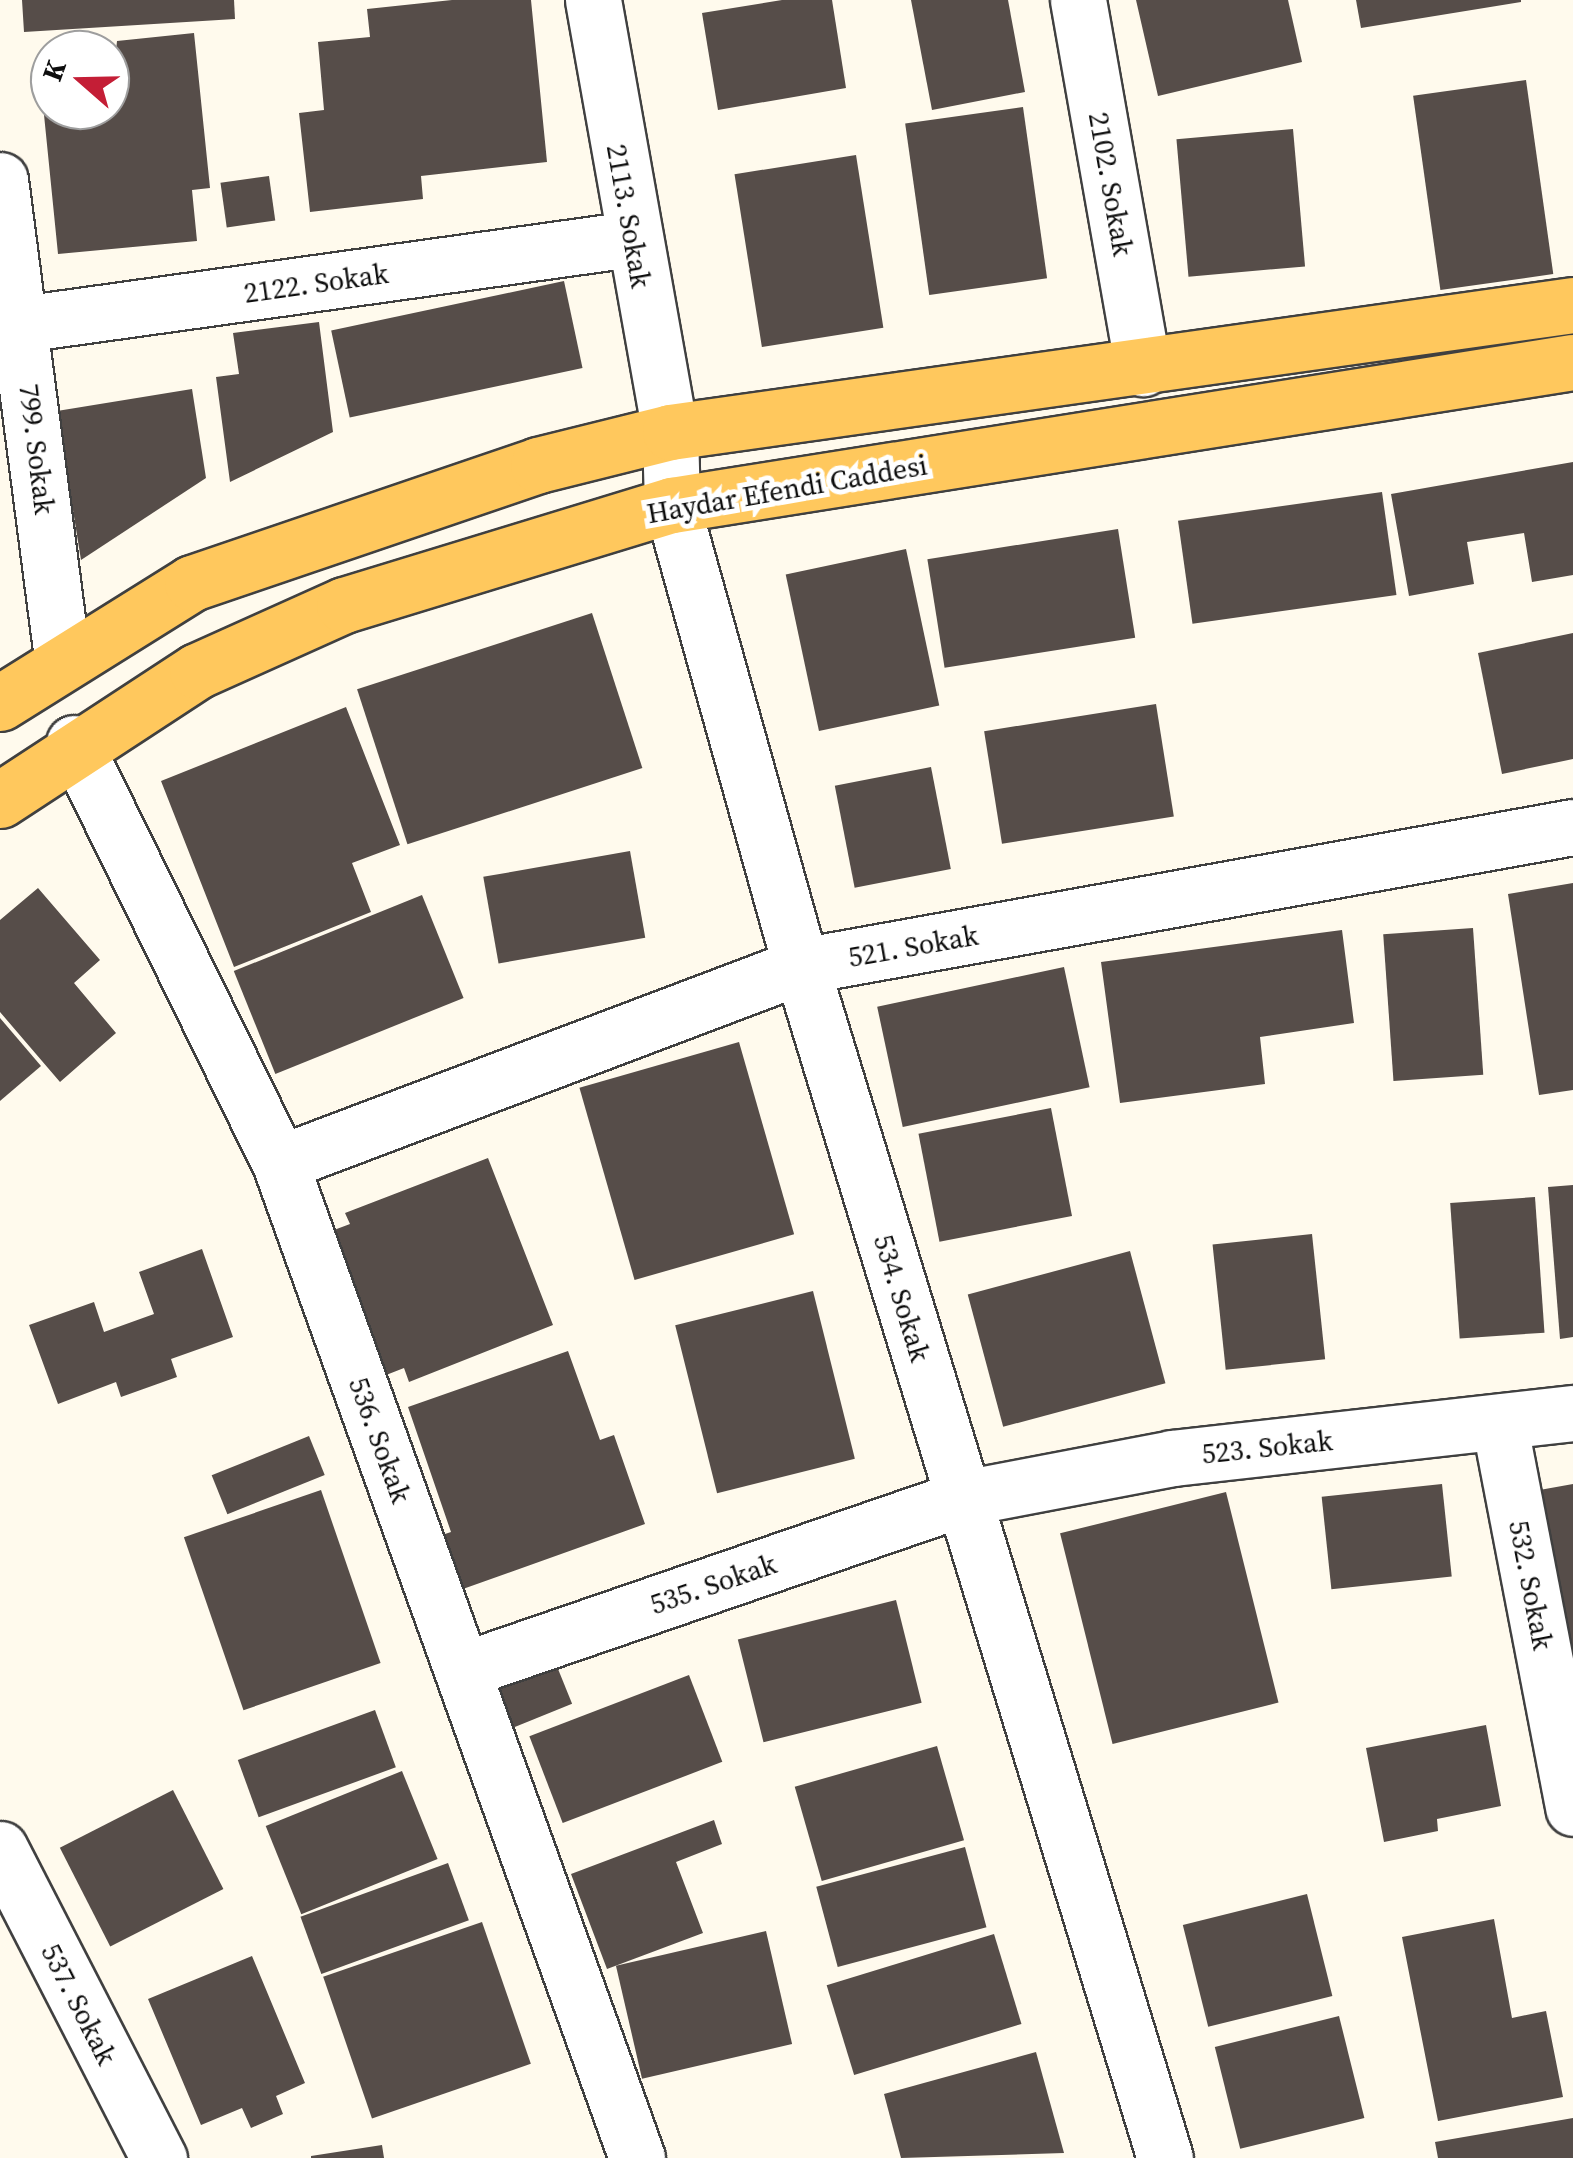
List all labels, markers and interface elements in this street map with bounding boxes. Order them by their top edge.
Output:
north arrow [30,30,130,130]
text: K [32,55,75,86]
street label: 2102. Sokak [1082,110,1140,258]
street label: 2113. Sokak [600,142,658,290]
street label: 2122. Sokak [242,256,390,310]
street label: 799. Sokak [12,382,62,516]
street label: Haydar Efendi Caddesi [644,448,930,530]
street label: 521. Sokak [845,918,981,974]
street label: 534. Sokak [867,1230,937,1366]
street label: 536. Sokak [342,1373,418,1507]
street label: 523. Sokak [1200,1423,1334,1471]
street label: 532. Sokak [1502,1517,1560,1653]
street label: 535. Sokak [645,1547,781,1621]
street label: 537. Sokak [34,1938,124,2070]

